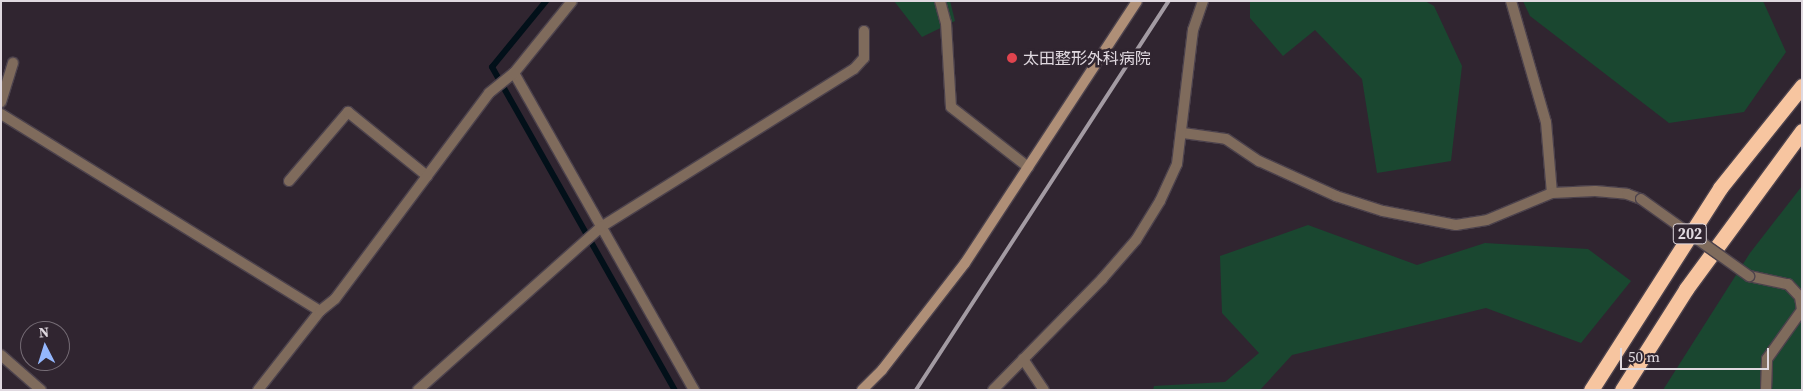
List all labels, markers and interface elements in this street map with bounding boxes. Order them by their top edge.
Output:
place label: 太田整形外科病院 [1023,48,1151,68]
marker: 太田整形外科病院 [1005,51,1019,65]
road number: 202 [1672,222,1708,246]
north arrow [20,321,70,371]
text: N [38,322,50,342]
scale bar [1623,338,1772,370]
text: 50 m [1628,346,1660,367]

